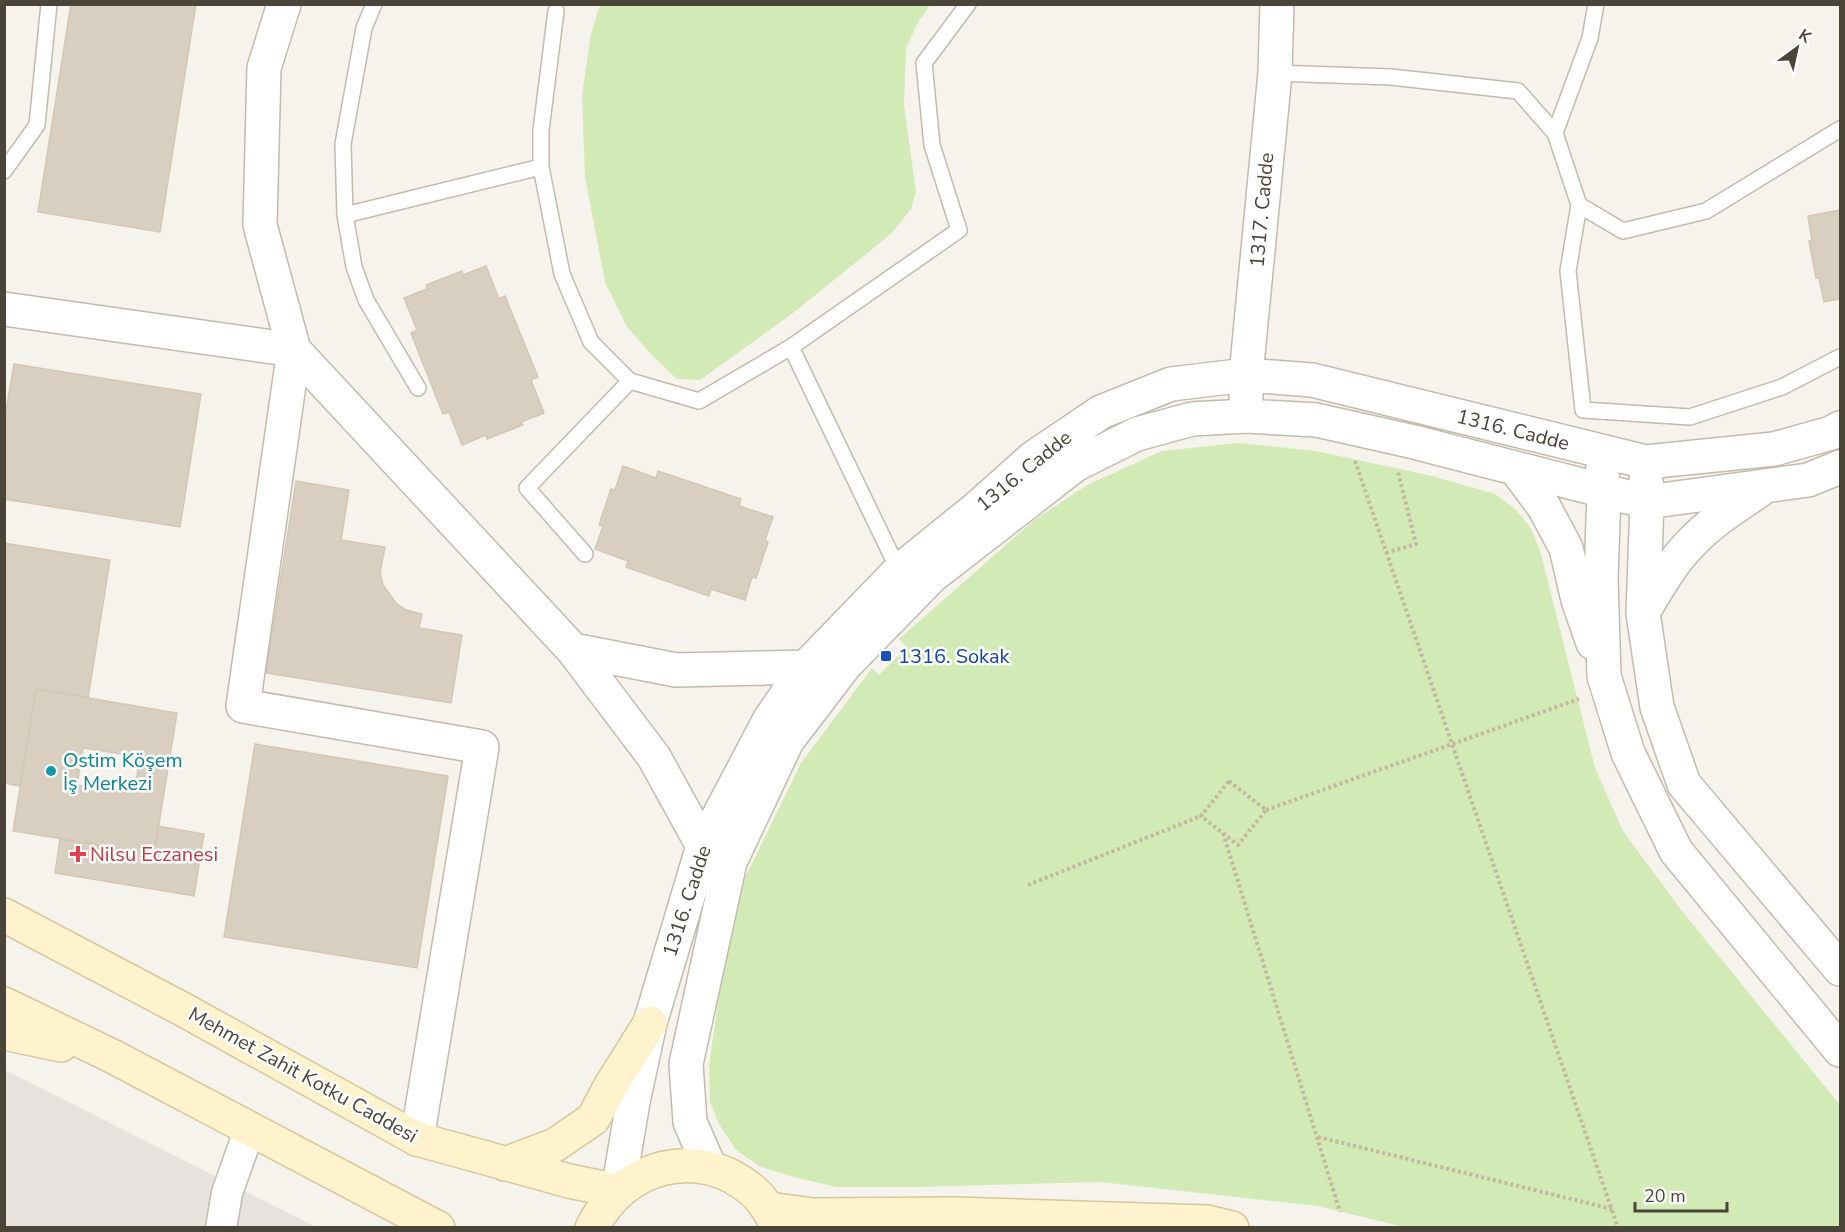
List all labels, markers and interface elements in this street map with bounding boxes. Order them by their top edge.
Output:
north arrow [1767,18,1827,78]
text: K [1794,24,1816,49]
street label: 1317. Cadde [1244,151,1280,269]
street label: 1316. Cadde [1454,403,1572,457]
street label: 1316. Cadde [971,424,1077,518]
place label: 1316. Sokak [898,643,1011,670]
marker: 1316. Sokak [879,649,893,663]
place label: Ostim Köşem İş Merkezi [63,747,183,797]
marker: Ostim Köşem İş Merkezi [44,764,58,778]
place label: Nilsu Eczanesi [90,841,218,868]
street label: 1316. Cadde [656,842,718,960]
marker: Nilsu Eczanesi [71,847,85,861]
street label: Mehmet Zahit Kotku Caddesi [184,1001,422,1149]
scale bar [1635,1175,1726,1213]
text: 20 m [1644,1184,1686,1208]

